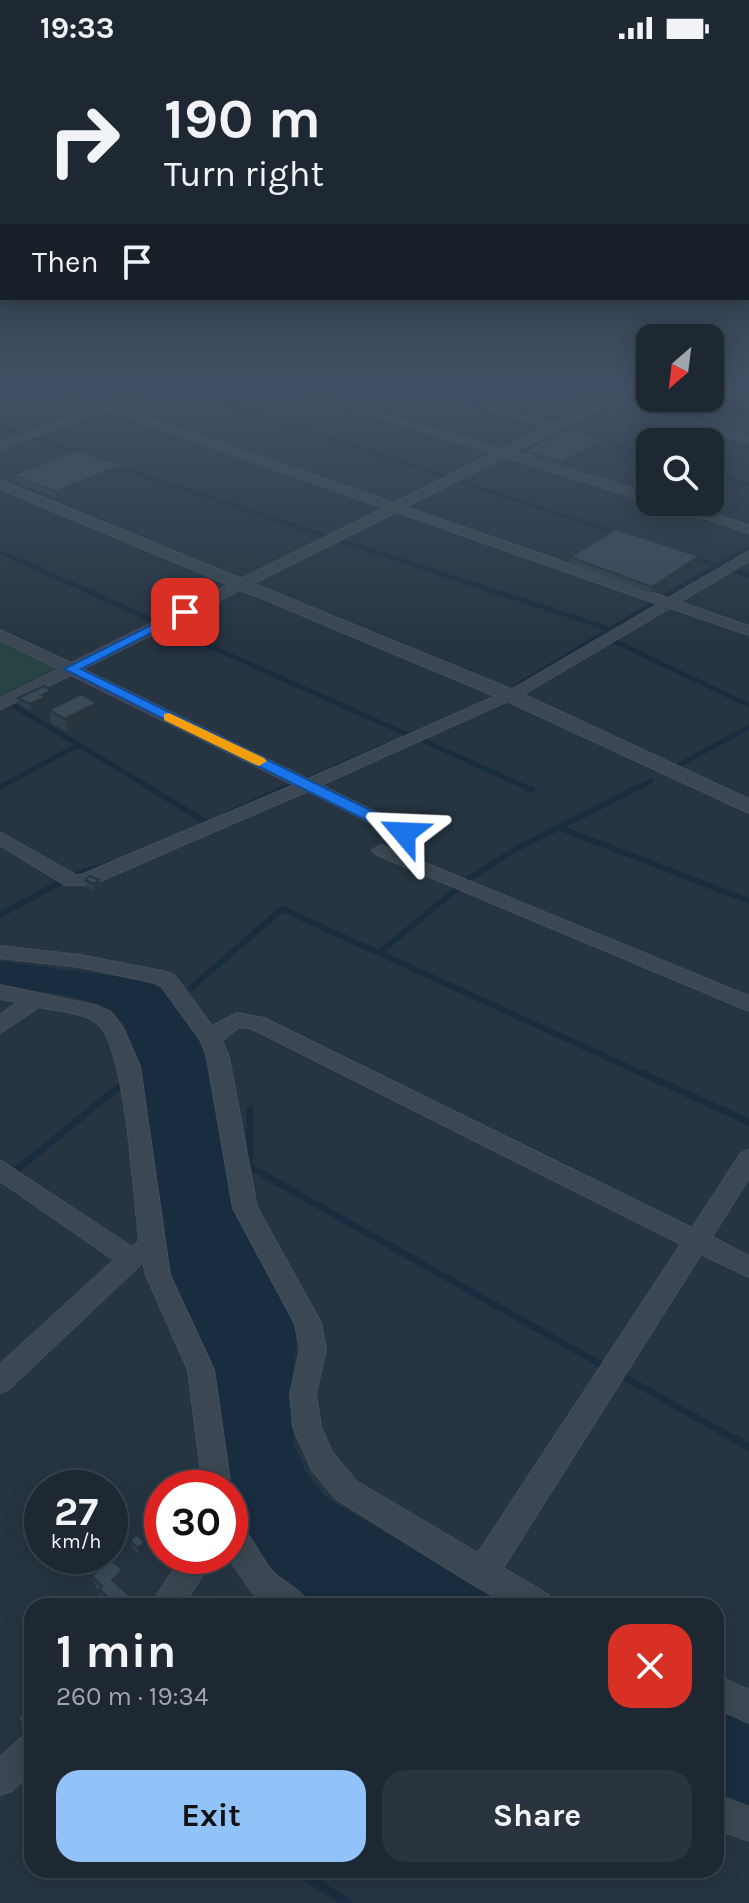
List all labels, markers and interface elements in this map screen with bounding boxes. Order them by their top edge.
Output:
text: 19:33 [40,10,114,46]
text: 190 m [164,86,321,151]
icon: right [32,88,136,192]
text: Turn right [164,153,324,195]
icon: arrive [115,240,159,284]
text: Then [32,244,99,280]
north arrow [636,324,724,412]
map controls [636,324,724,516]
button: search [636,428,724,516]
pin [151,578,219,646]
icon: arrive [163,590,207,634]
position arrow [362,791,446,875]
speed limit sign: 30 [144,1470,248,1574]
text: 27 [54,1488,98,1535]
text: km/h [51,1530,101,1553]
text: 1 min [56,1623,176,1679]
button: close [608,1624,692,1708]
text: 260 m · 19:34 [56,1681,208,1712]
button: Exit [56,1770,366,1862]
button: Share [382,1770,692,1862]

